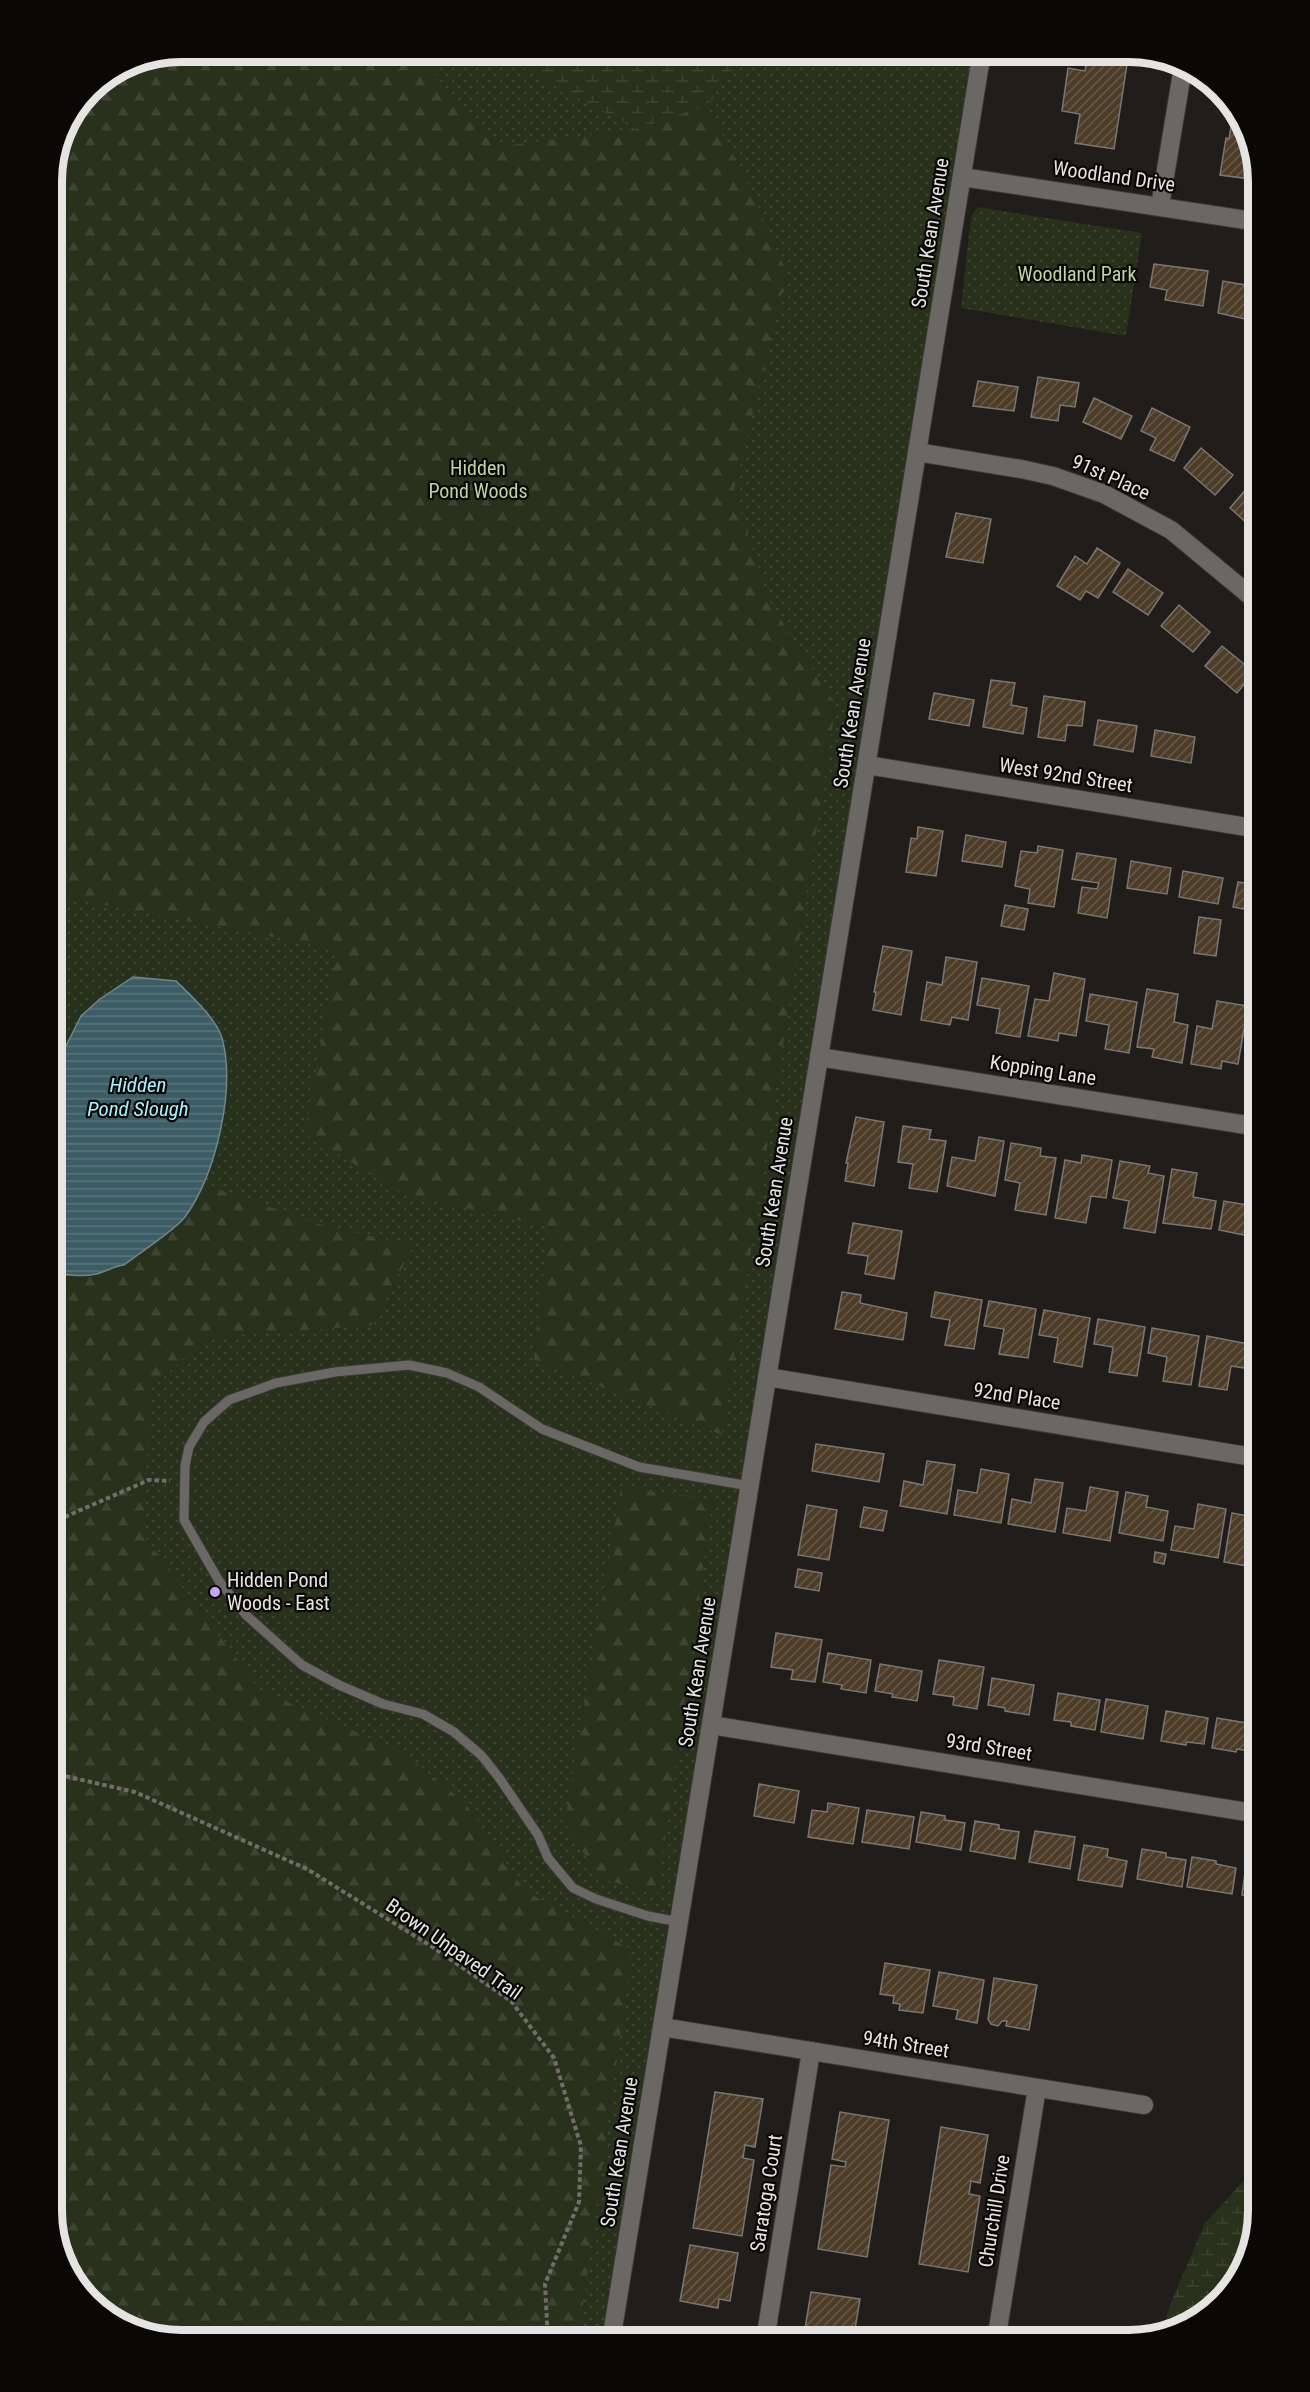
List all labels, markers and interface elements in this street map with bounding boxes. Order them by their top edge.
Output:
street label: South Kean Avenue [906,156,954,310]
street label: Woodland Drive [1051,156,1177,196]
park label: Woodland Park [1018,262,1136,286]
street label: 91st Place [1068,449,1154,505]
park label: Hidden Pond Woods [428,456,528,503]
street label: South Kean Avenue [828,636,876,790]
street label: West 92nd Street [998,753,1134,797]
street label: Kopping Lane [988,1050,1098,1090]
water label: Hidden Pond Slough [87,1073,189,1121]
street label: South Kean Avenue [750,1115,798,1269]
street label: 92nd Place [972,1377,1062,1415]
place label: Hidden Pond Woods - East [227,1568,330,1615]
marker: Hidden Pond Woods - East [208,1585,222,1599]
street label: South Kean Avenue [673,1595,721,1749]
street label: 93rd Street [944,1728,1034,1766]
street label: Brown Unpaved Trail [381,1893,527,2005]
street label: 94th Street [861,2025,951,2063]
street label: South Kean Avenue [595,2075,643,2229]
street label: Saratoga Court [745,2132,787,2253]
street label: Churchill Drive [973,2153,1015,2269]

